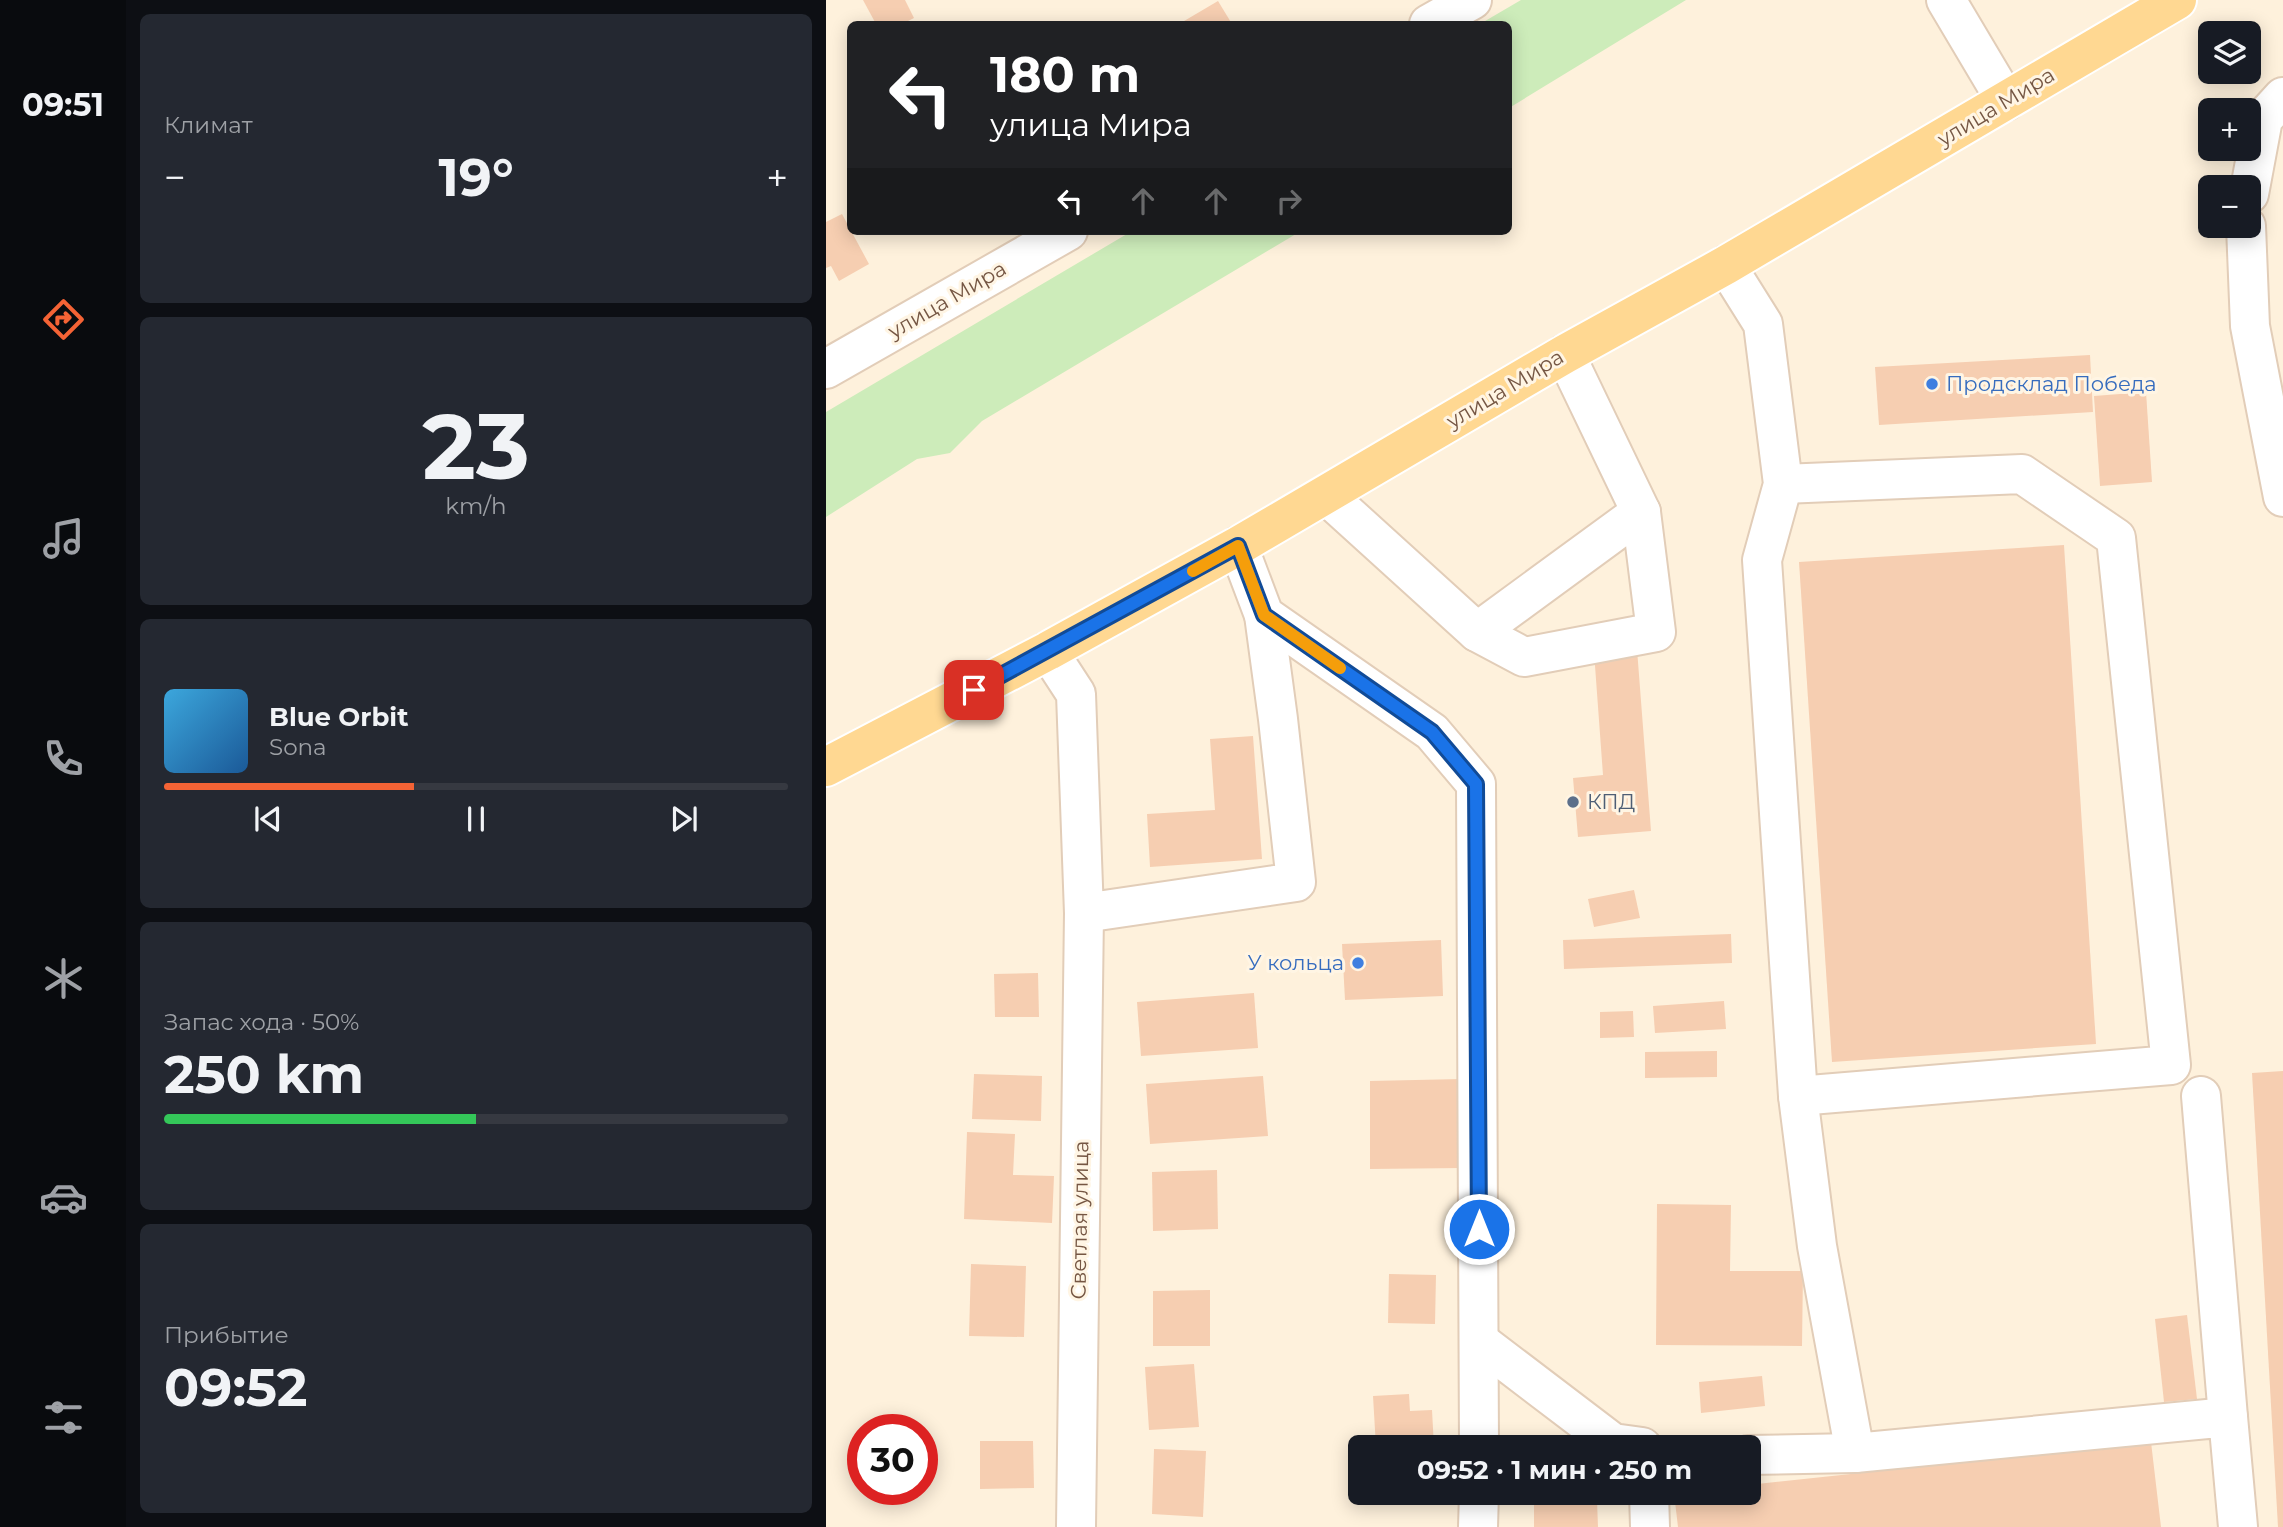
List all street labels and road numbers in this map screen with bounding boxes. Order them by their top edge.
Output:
street label: улица Мира [1932,62,2059,152]
street label: улица Мира [882,256,1010,344]
street label: улица Мира [1441,344,1568,434]
street label: Светлая улица [1066,1140,1093,1300]

